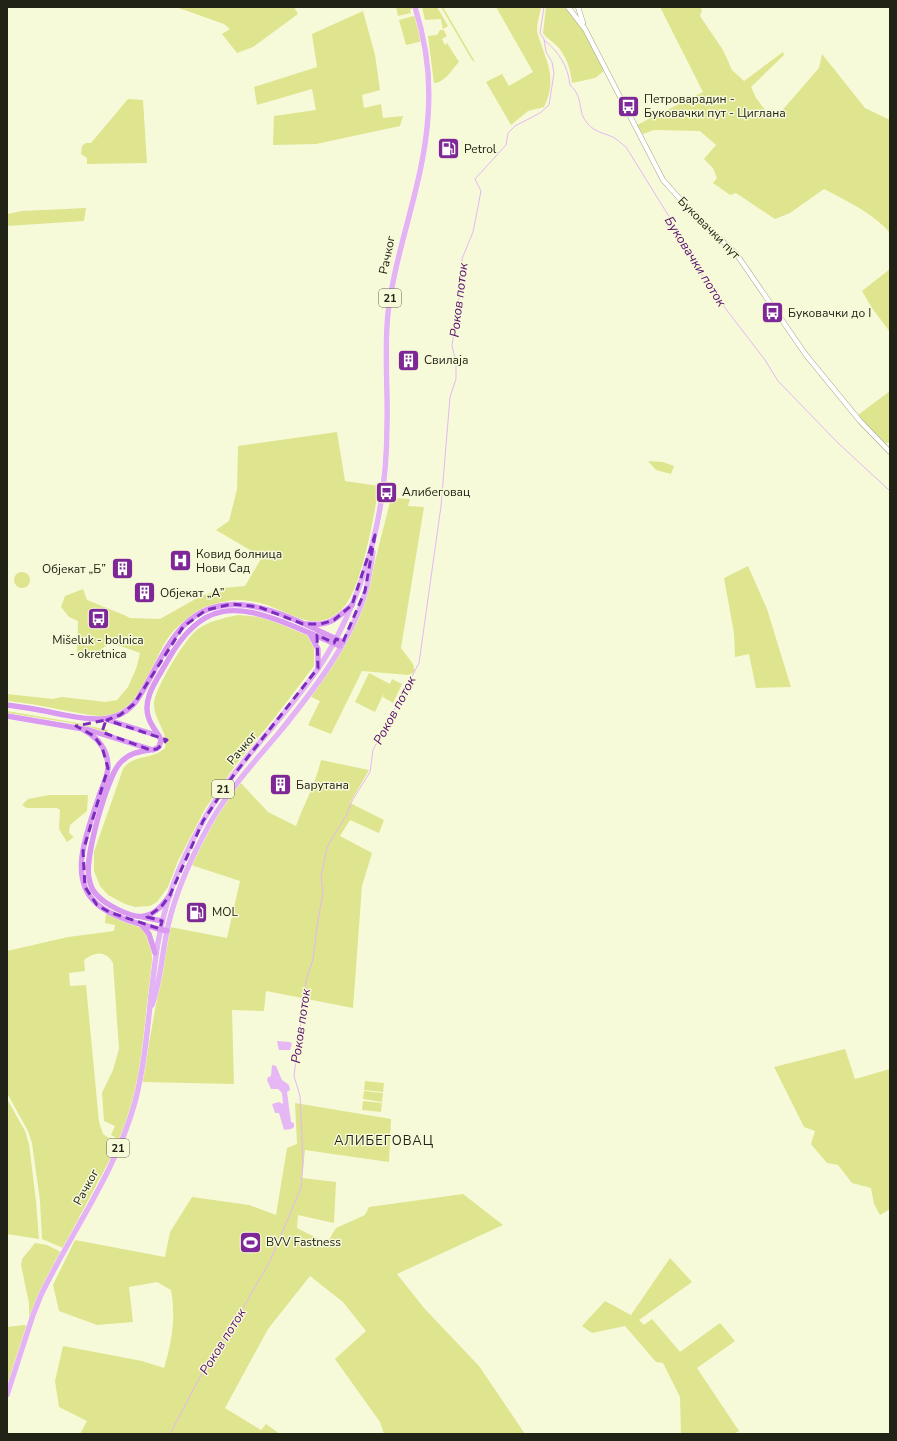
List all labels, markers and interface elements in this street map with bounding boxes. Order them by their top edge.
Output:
place label: Петроварадин - Буковачки пут - Циглана [644,91,786,121]
bus stop icon: Петроварадин - Буковачки пут - Циглана [615,93,641,119]
fuel station icon: Petrol [435,136,461,162]
place label: Petrol [464,141,497,157]
street label: Буковачки пут [674,193,744,263]
water label: Буковачки поток [660,213,730,310]
street label: Рачког [375,234,399,276]
water label: Роков поток [445,262,473,338]
road number: 21 [379,289,401,307]
bus stop icon: Буковачки до I [759,300,785,326]
place label: Буковачки до I [788,305,871,321]
building icon: Свилаја [396,347,422,373]
place label: Свилаја [424,352,468,368]
bus stop icon: Алибеговац [373,479,399,505]
place label: Алибеговац [402,484,470,500]
place label: Ковид болница Нови Сад [196,546,282,576]
hospital icon: Ковид болница Нови Сад [167,548,193,574]
building icon: Објекат „Б” [109,556,135,582]
place label: Објекат „Б” [42,561,106,577]
building icon: Објекат „А” [132,580,158,606]
place label: Објекат „А” [160,585,224,601]
bus stop icon: Mišeluk - bolnica - okretnica [85,606,111,632]
place label: Mišeluk - bolnica - okretnica [52,632,144,662]
water label: Роков поток [369,673,420,748]
street label: Рачког [223,727,261,768]
building icon: Барутана [268,772,294,798]
place label: Барутана [296,777,349,793]
road number: 21 [212,780,234,798]
fuel station icon: MOL [184,899,210,925]
place label: MOL [212,904,238,920]
water label: Роков поток [287,988,315,1064]
district label: АЛИБЕГОВАЦ [334,1132,434,1150]
road number: 21 [107,1139,129,1157]
street label: Рачког [70,1165,103,1208]
sports icon: BVV Fastness [237,1229,263,1255]
place label: BVV Fastness [266,1234,341,1250]
water label: Роков поток [195,1305,250,1378]

